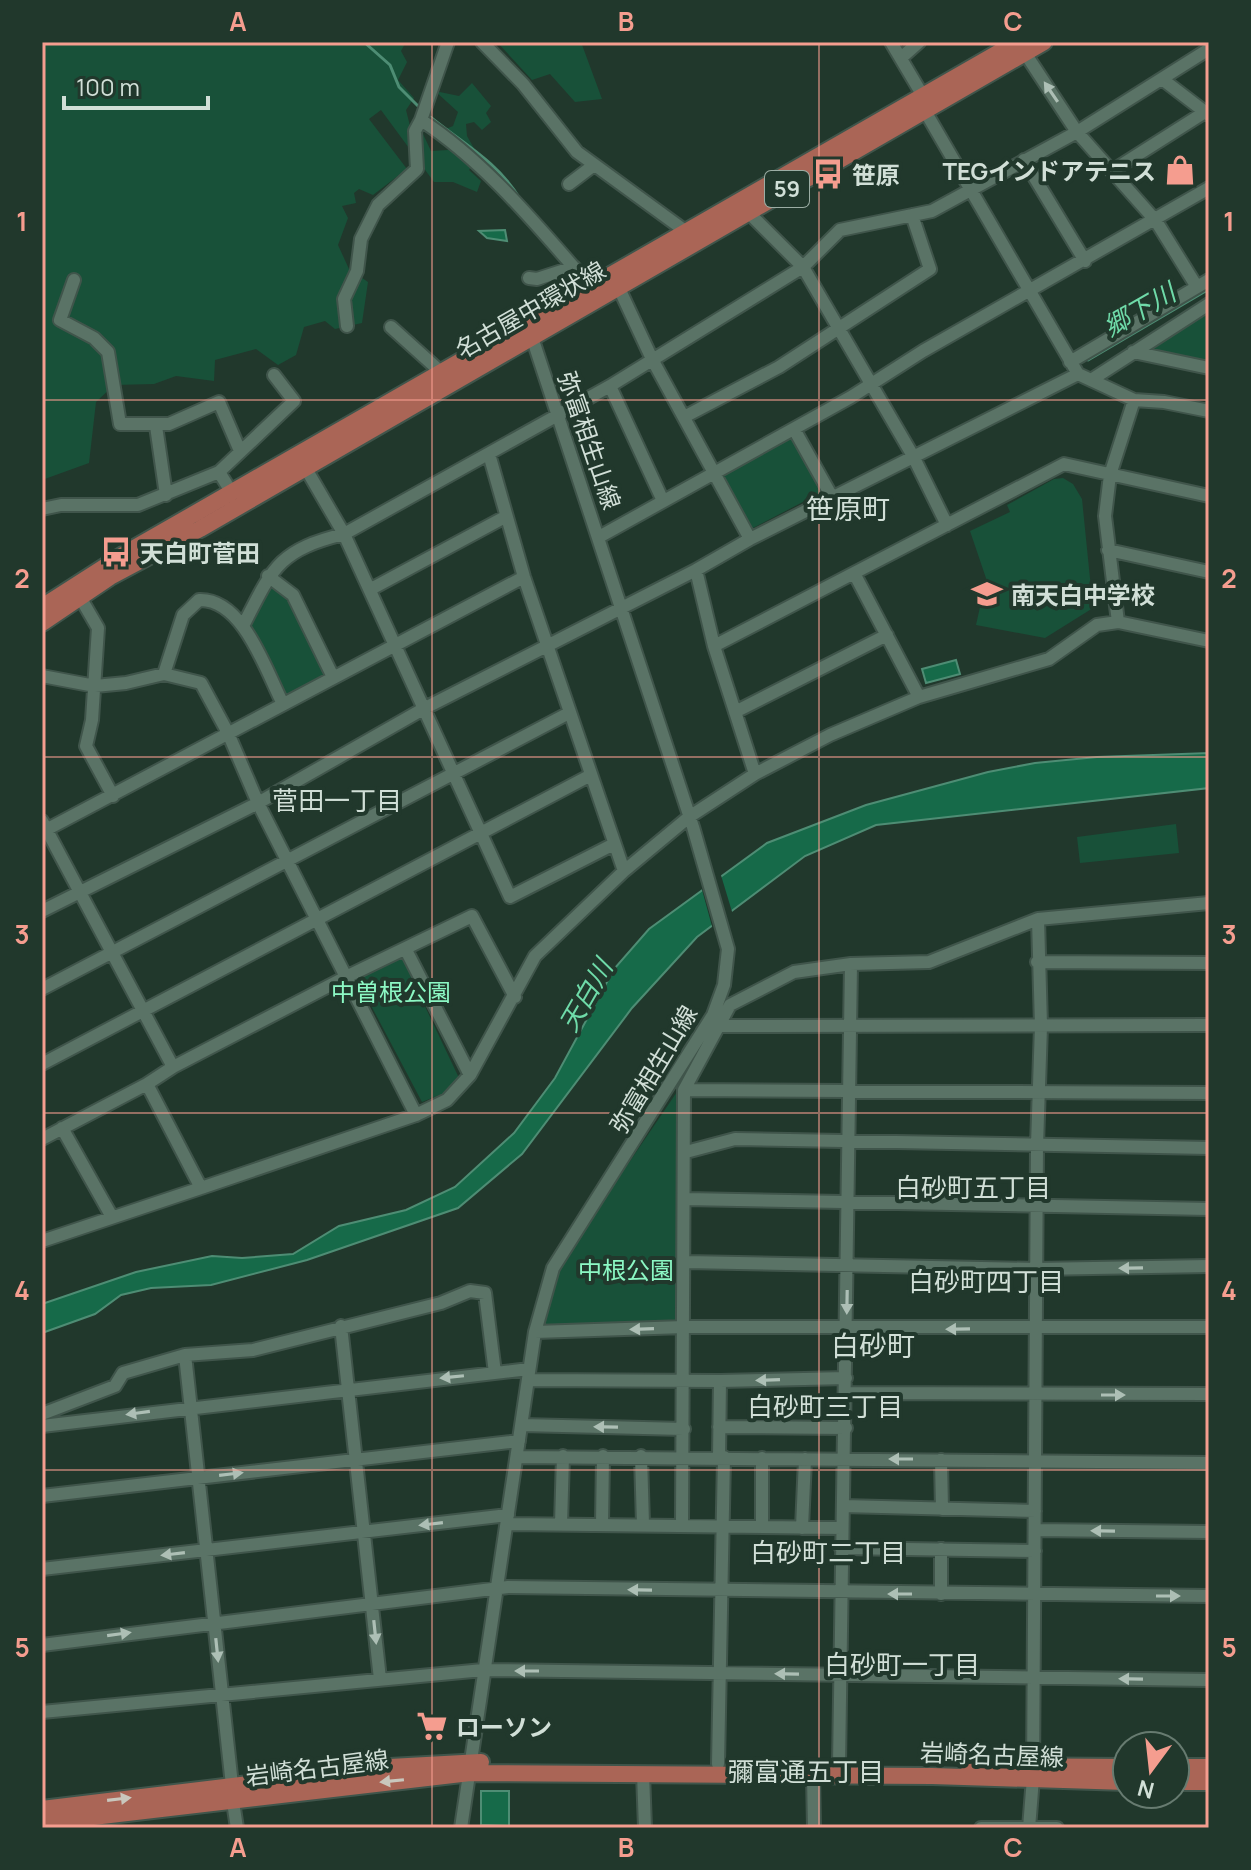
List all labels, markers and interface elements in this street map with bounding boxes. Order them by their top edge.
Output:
text: A [229,3,247,39]
text: B [618,3,634,39]
text: C [1003,3,1023,39]
scale bar [64,60,208,110]
text: 100 m [76,70,140,103]
one-way arrow [1044,82,1059,103]
shop icon: TEGインドアテニス [1163,153,1197,187]
place label: TEGインドアテニス [943,154,1156,187]
bus stop icon: 笹原 [811,157,845,191]
place label: 笹原 [852,158,900,191]
road number: 59 [765,171,809,207]
text: 1 [16,203,28,239]
text: 1 [1223,203,1235,239]
street label: 名古屋中環状線 [449,253,611,365]
water label: 郷下川 [1096,272,1184,344]
street label: 弥富相生山線 [551,367,629,513]
district label: 笹原町 [806,489,890,527]
bus stop icon: 天白町菅田 [99,535,133,569]
place label: 天白町菅田 [140,536,260,569]
text: 2 [14,560,30,596]
text: 2 [1221,560,1237,596]
school or university icon: 南天白中学校 [970,577,1004,611]
place label: 南天白中学校 [1011,578,1155,611]
district label: 菅田一丁目 [272,782,402,818]
text: 3 [14,916,30,952]
text: 3 [1221,916,1237,952]
water label: 天白川 [550,950,622,1038]
park label: 中曽根公園 [331,975,451,1008]
street label: 弥富相生山線 [602,999,704,1139]
district label: 白砂町五丁目 [895,1169,1051,1205]
park label: 中根公園 [578,1253,674,1286]
one-way arrow [1118,1261,1143,1274]
district label: 白砂町四丁目 [908,1263,1064,1299]
text: 4 [14,1272,30,1308]
text: 4 [1221,1272,1237,1308]
one-way arrow [841,1290,853,1315]
one-way arrow [629,1322,654,1335]
one-way arrow [945,1322,970,1335]
district label: 白砂町 [831,1326,915,1364]
one-way arrow [439,1371,464,1384]
one-way arrow [755,1374,780,1386]
district label: 白砂町三丁目 [747,1388,903,1424]
one-way arrow [1101,1389,1126,1401]
one-way arrow [125,1407,150,1420]
one-way arrow [593,1420,618,1433]
one-way arrow [888,1453,913,1466]
one-way arrow [219,1468,244,1481]
one-way arrow [418,1518,443,1531]
one-way arrow [1090,1524,1115,1537]
district label: 白砂町二丁目 [750,1534,906,1570]
one-way arrow [160,1547,185,1560]
one-way arrow [627,1584,652,1597]
one-way arrow [887,1588,912,1600]
one-way arrow [1156,1590,1181,1602]
one-way arrow [368,1620,381,1645]
one-way arrow [107,1627,132,1640]
text: 5 [14,1629,30,1665]
text: 5 [1221,1629,1237,1665]
one-way arrow [211,1638,224,1663]
district label: 白砂町一丁目 [824,1646,980,1682]
one-way arrow [514,1665,539,1677]
one-way arrow [774,1667,799,1680]
one-way arrow [1118,1673,1143,1685]
supermarket icon: ローソン [415,1709,449,1743]
place label: ローソン [456,1710,552,1743]
north arrow [1111,1730,1191,1810]
street label: 岩崎名古屋線 [919,1735,1065,1773]
street label: 岩崎名古屋線 [244,1742,390,1792]
district label: 彌富通五丁目 [728,1753,884,1789]
text: N [1134,1773,1157,1806]
one-way arrow [380,1775,405,1788]
one-way arrow [107,1793,132,1806]
text: A [229,1829,247,1865]
text: B [618,1829,634,1865]
text: C [1003,1829,1023,1865]

